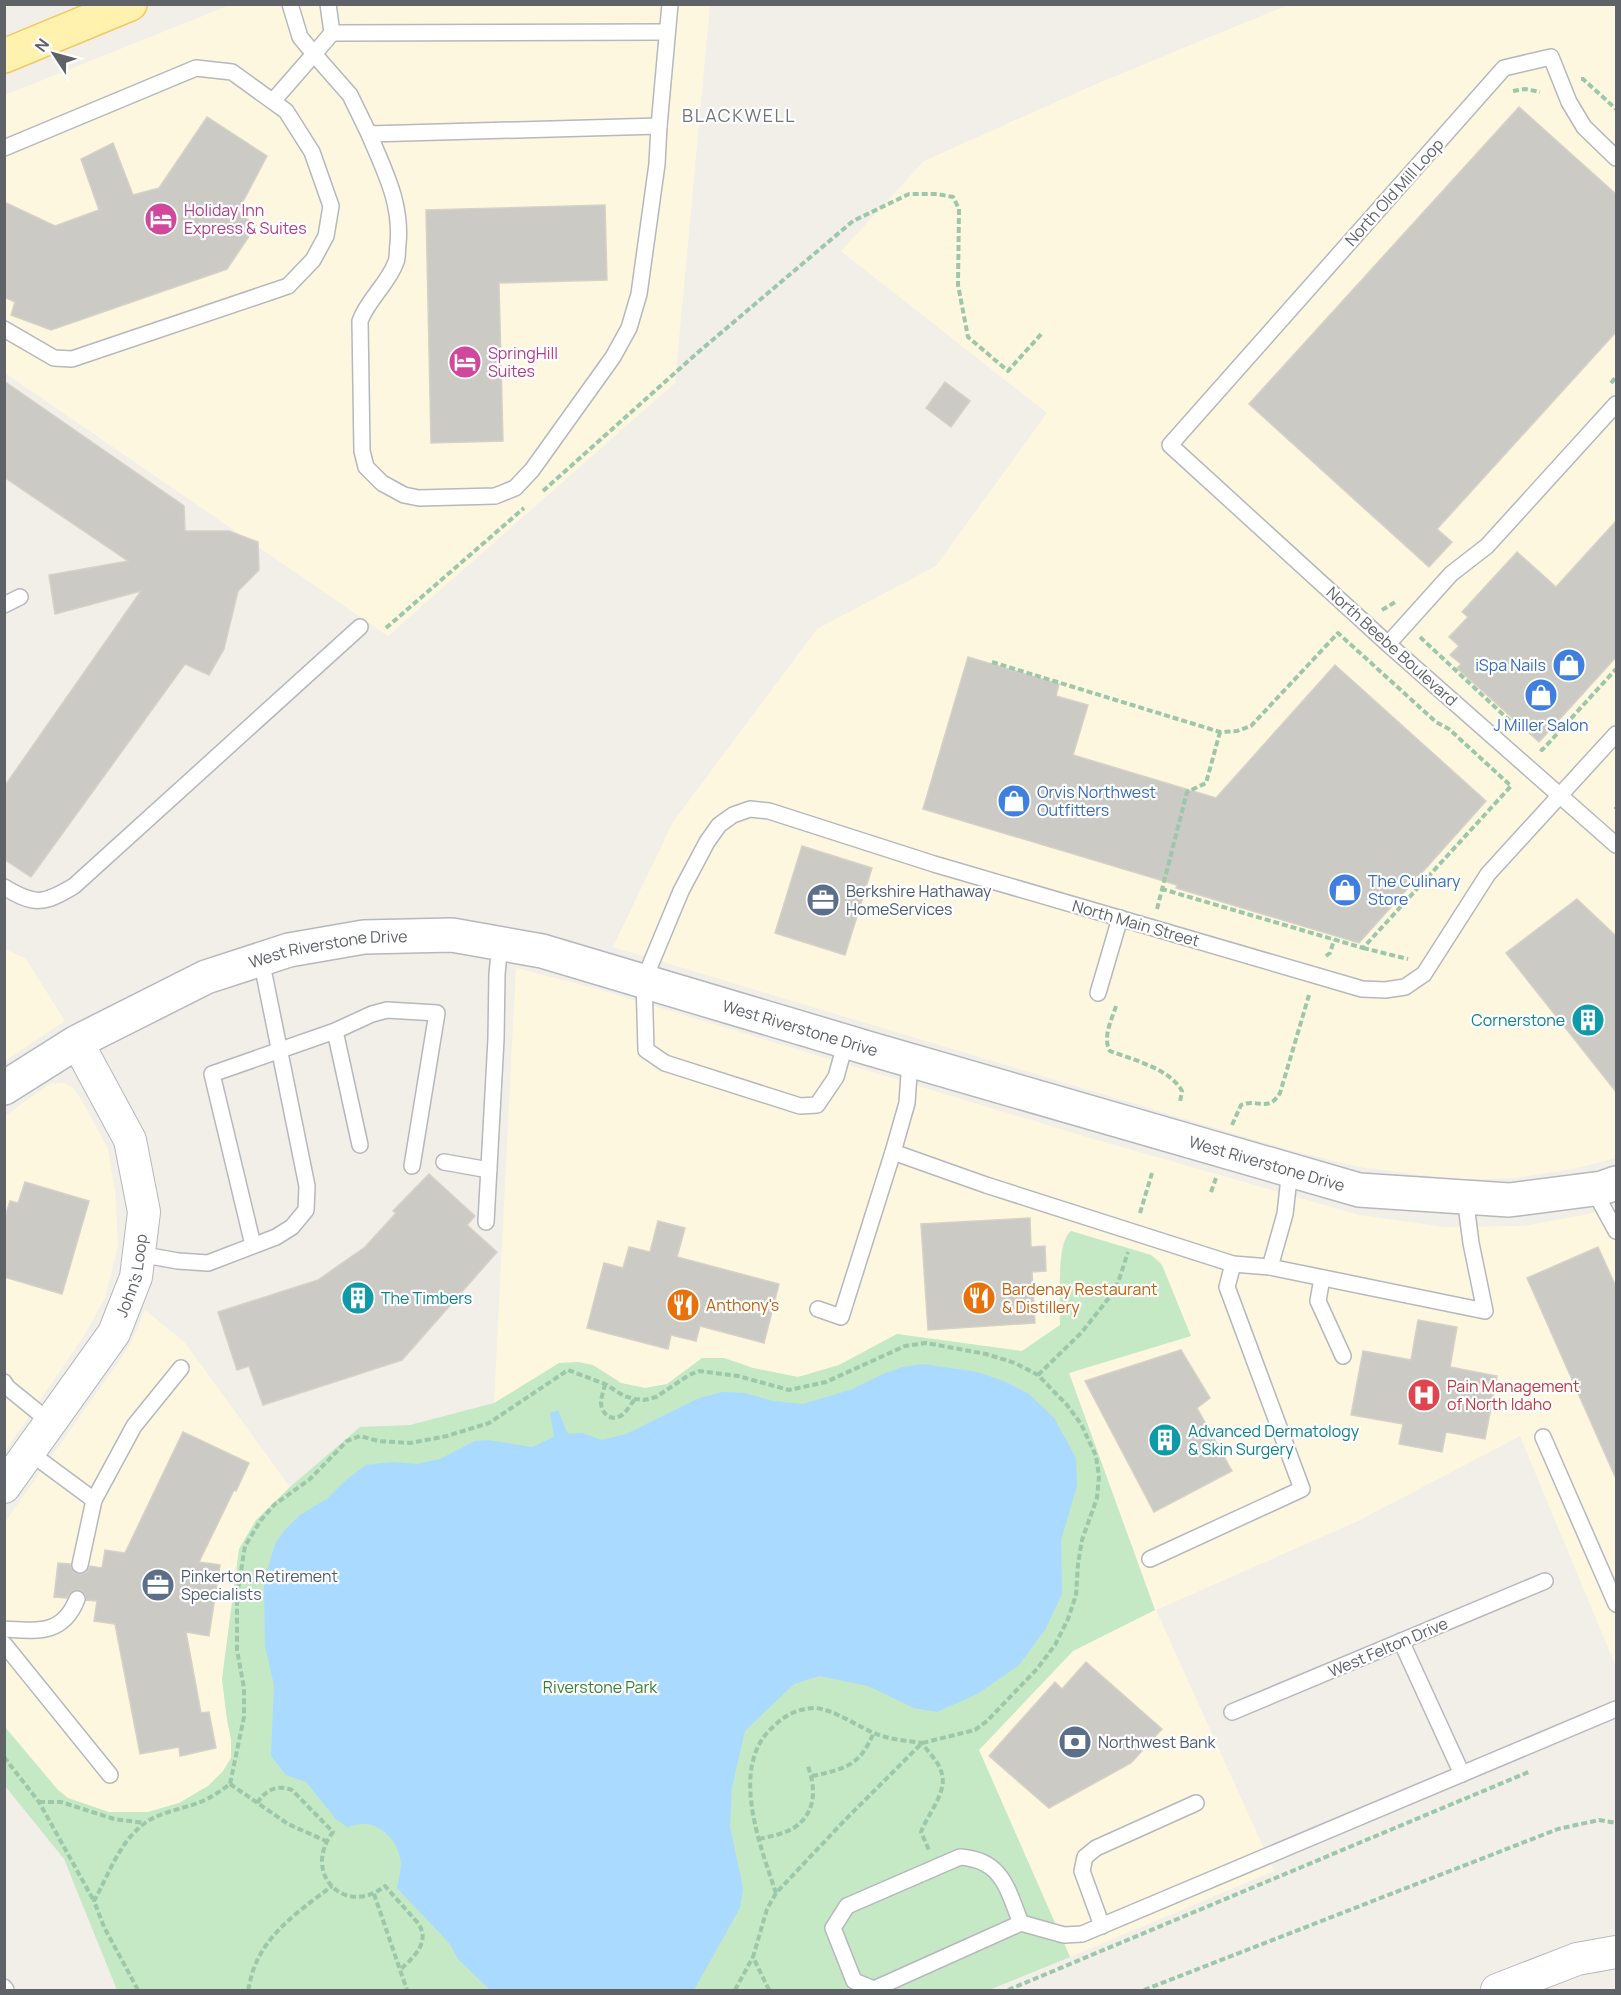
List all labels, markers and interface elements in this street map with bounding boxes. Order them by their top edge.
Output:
north arrow [24,24,84,84]
text: N [30,34,54,56]
district label: BLACKWELL [682,103,796,127]
street label: North Old Mill Loop [1340,133,1448,251]
place label: Holiday Inn Express & Suites [184,199,307,239]
hotel icon: Holiday Inn Express & Suites [143,201,179,237]
place label: SpringHill Suites [488,342,558,382]
hotel icon: SpringHill Suites [447,344,483,380]
street label: North Beebe Boulevard [1322,581,1462,711]
shop icon: iSpa Nails [1551,647,1587,683]
place label: iSpa Nails [1475,654,1546,676]
shop icon: J Miller Salon [1523,677,1559,713]
place label: J Miller Salon [1493,714,1589,736]
place label: Orvis Northwest Outfitters [1037,781,1156,821]
shop icon: Orvis Northwest Outfitters [996,783,1032,819]
place label: The Culinary Store [1368,870,1461,910]
shop icon: The Culinary Store [1327,872,1363,908]
place label: Berkshire Hathaway HomeServices [846,880,992,920]
office icon: Berkshire Hathaway HomeServices [805,882,841,918]
street label: North Main Street [1070,894,1202,952]
street label: West Riverstone Drive [246,925,408,973]
street label: West Riverstone Drive [720,994,881,1061]
building icon: Cornerstone [1570,1002,1606,1038]
place label: Cornerstone [1471,1009,1565,1031]
street label: West Riverstone Drive [1186,1130,1347,1196]
street label: John's Loop [110,1233,152,1320]
place label: Bardenay Restaurant & Distillery [1002,1278,1157,1318]
building icon: The Timbers [340,1280,376,1316]
restaurant icon: Bardenay Restaurant & Distillery [961,1280,997,1316]
place label: The Timbers [381,1287,472,1309]
restaurant icon: Anthony's [665,1287,701,1323]
place label: Anthony's [706,1294,779,1316]
place label: Pain Management of North Idaho [1447,1375,1579,1415]
hospital icon: Pain Management of North Idaho [1406,1377,1442,1413]
place label: Advanced Dermatology & Skin Surgery [1188,1420,1360,1460]
building icon: Advanced Dermatology & Skin Surgery [1147,1422,1183,1458]
place label: Pinkerton Retirement Specialists [181,1565,338,1605]
office icon: Pinkerton Retirement Specialists [140,1567,176,1603]
street label: West Felton Drive [1325,1612,1451,1682]
park label: Riverstone Park [543,1676,658,1698]
bank icon: Northwest Bank [1057,1724,1093,1760]
place label: Northwest Bank [1098,1731,1217,1753]

